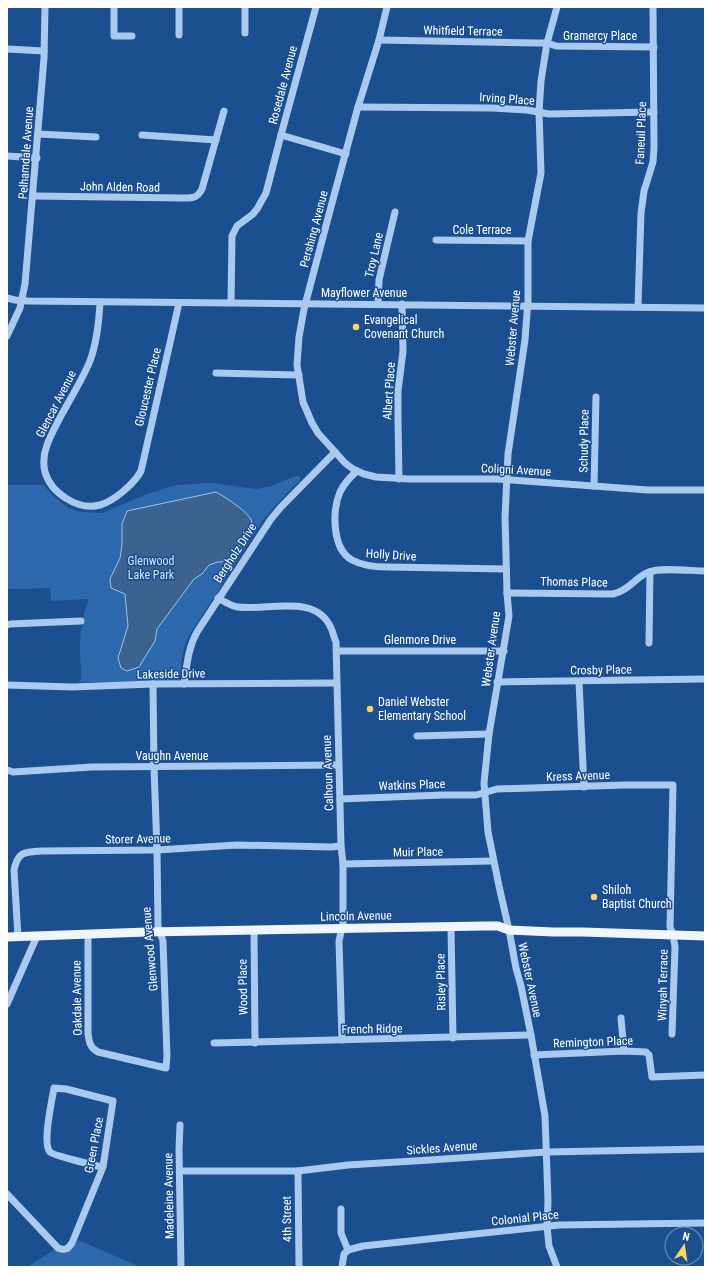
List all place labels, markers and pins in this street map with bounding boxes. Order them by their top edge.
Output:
place label: Evangelical Covenant Church [364,313,445,341]
marker: Evangelical Covenant Church [351,322,361,332]
place label: Daniel Webster Elementary School [378,695,466,723]
marker: Daniel Webster Elementary School [365,704,375,714]
place label: Shiloh Baptist Church [602,883,672,911]
marker: Shiloh Baptist Church [589,892,599,902]

